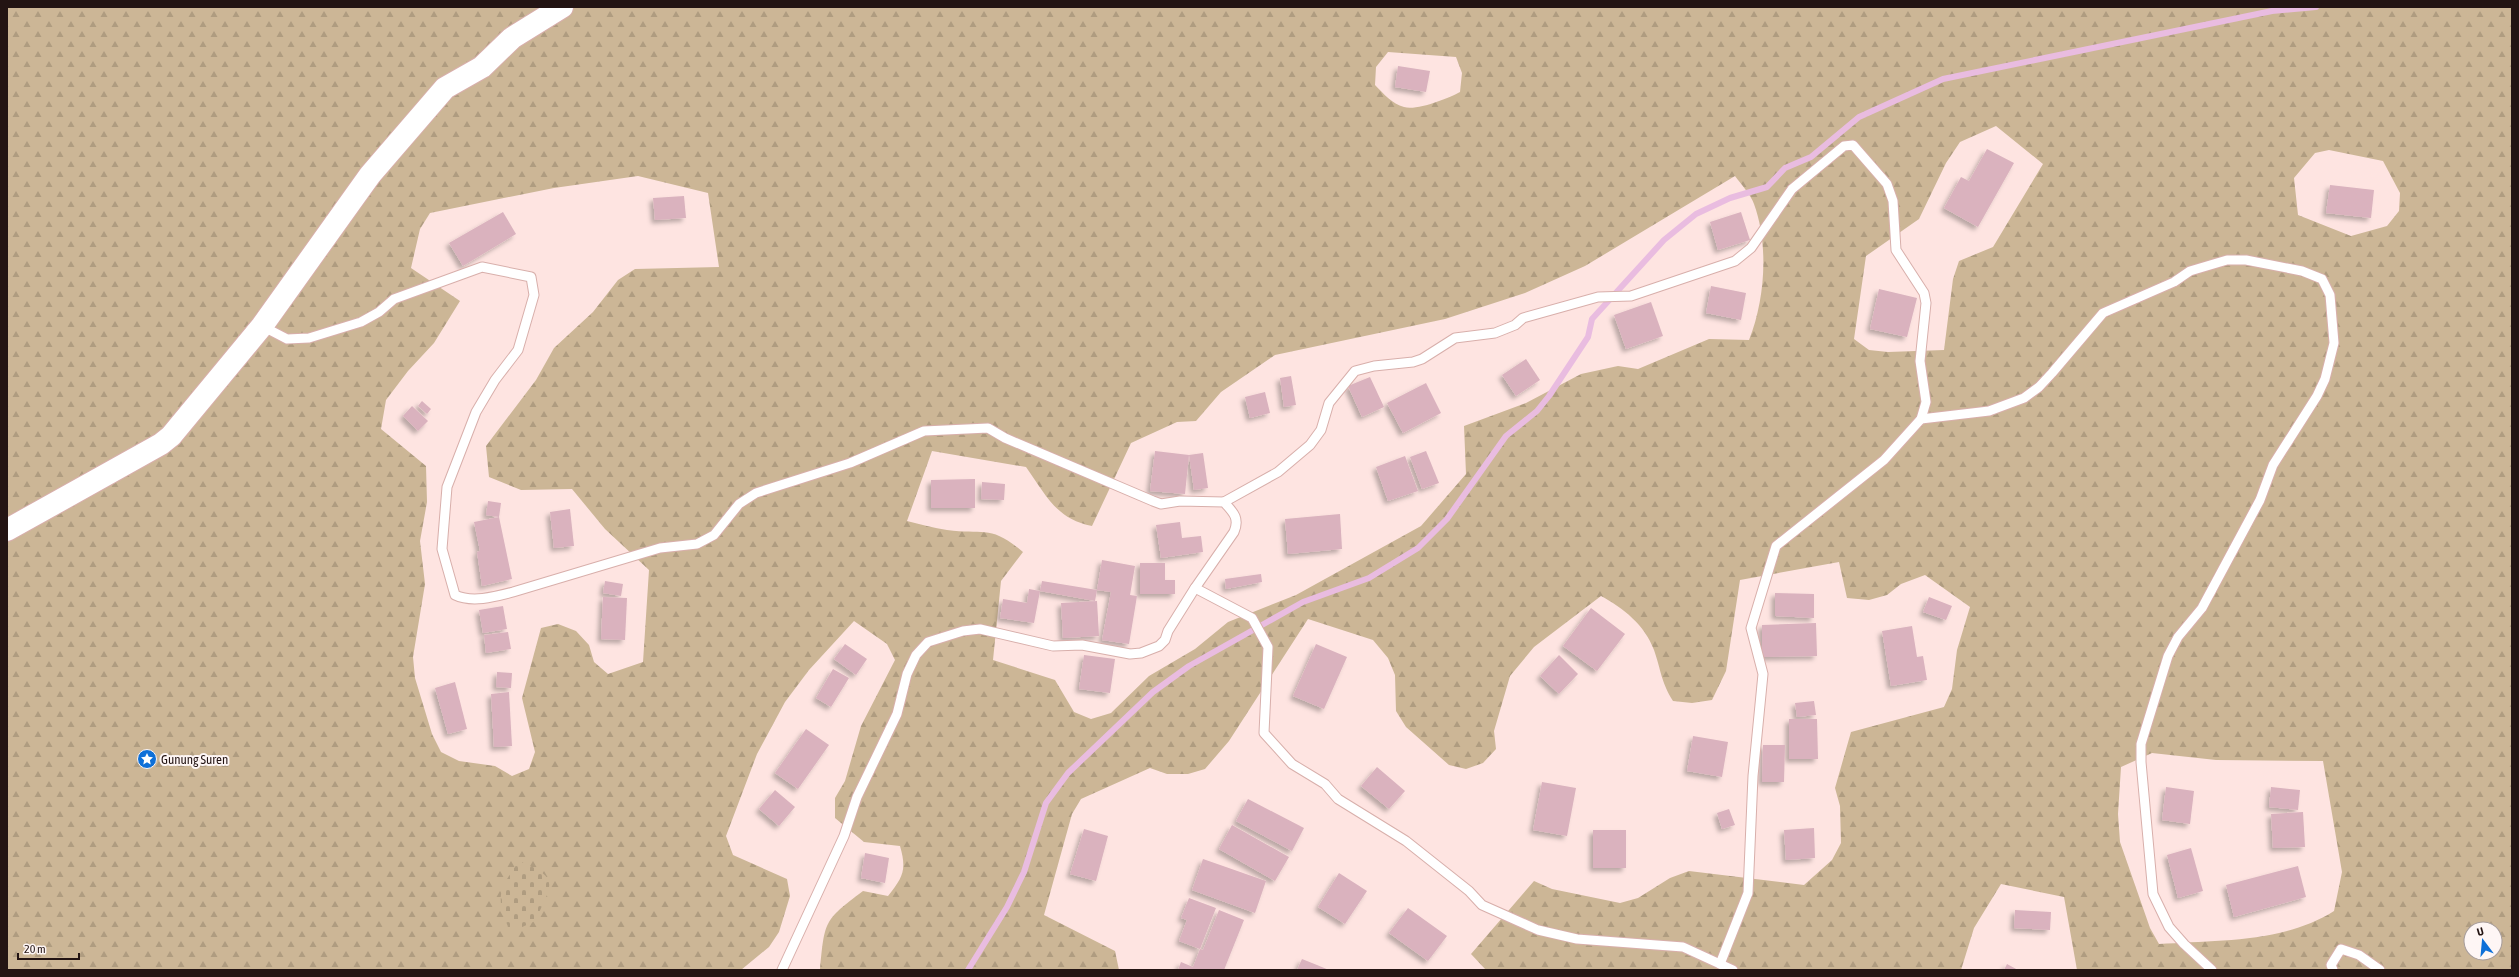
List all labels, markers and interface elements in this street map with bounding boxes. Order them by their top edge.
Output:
place icon: Gunung Suren [136,748,158,770]
place label: Gunung Suren [161,752,228,767]
north arrow [2463,921,2503,961]
text: U [2475,925,2485,938]
scale bar [18,935,79,961]
text: 20 m [24,942,46,956]

